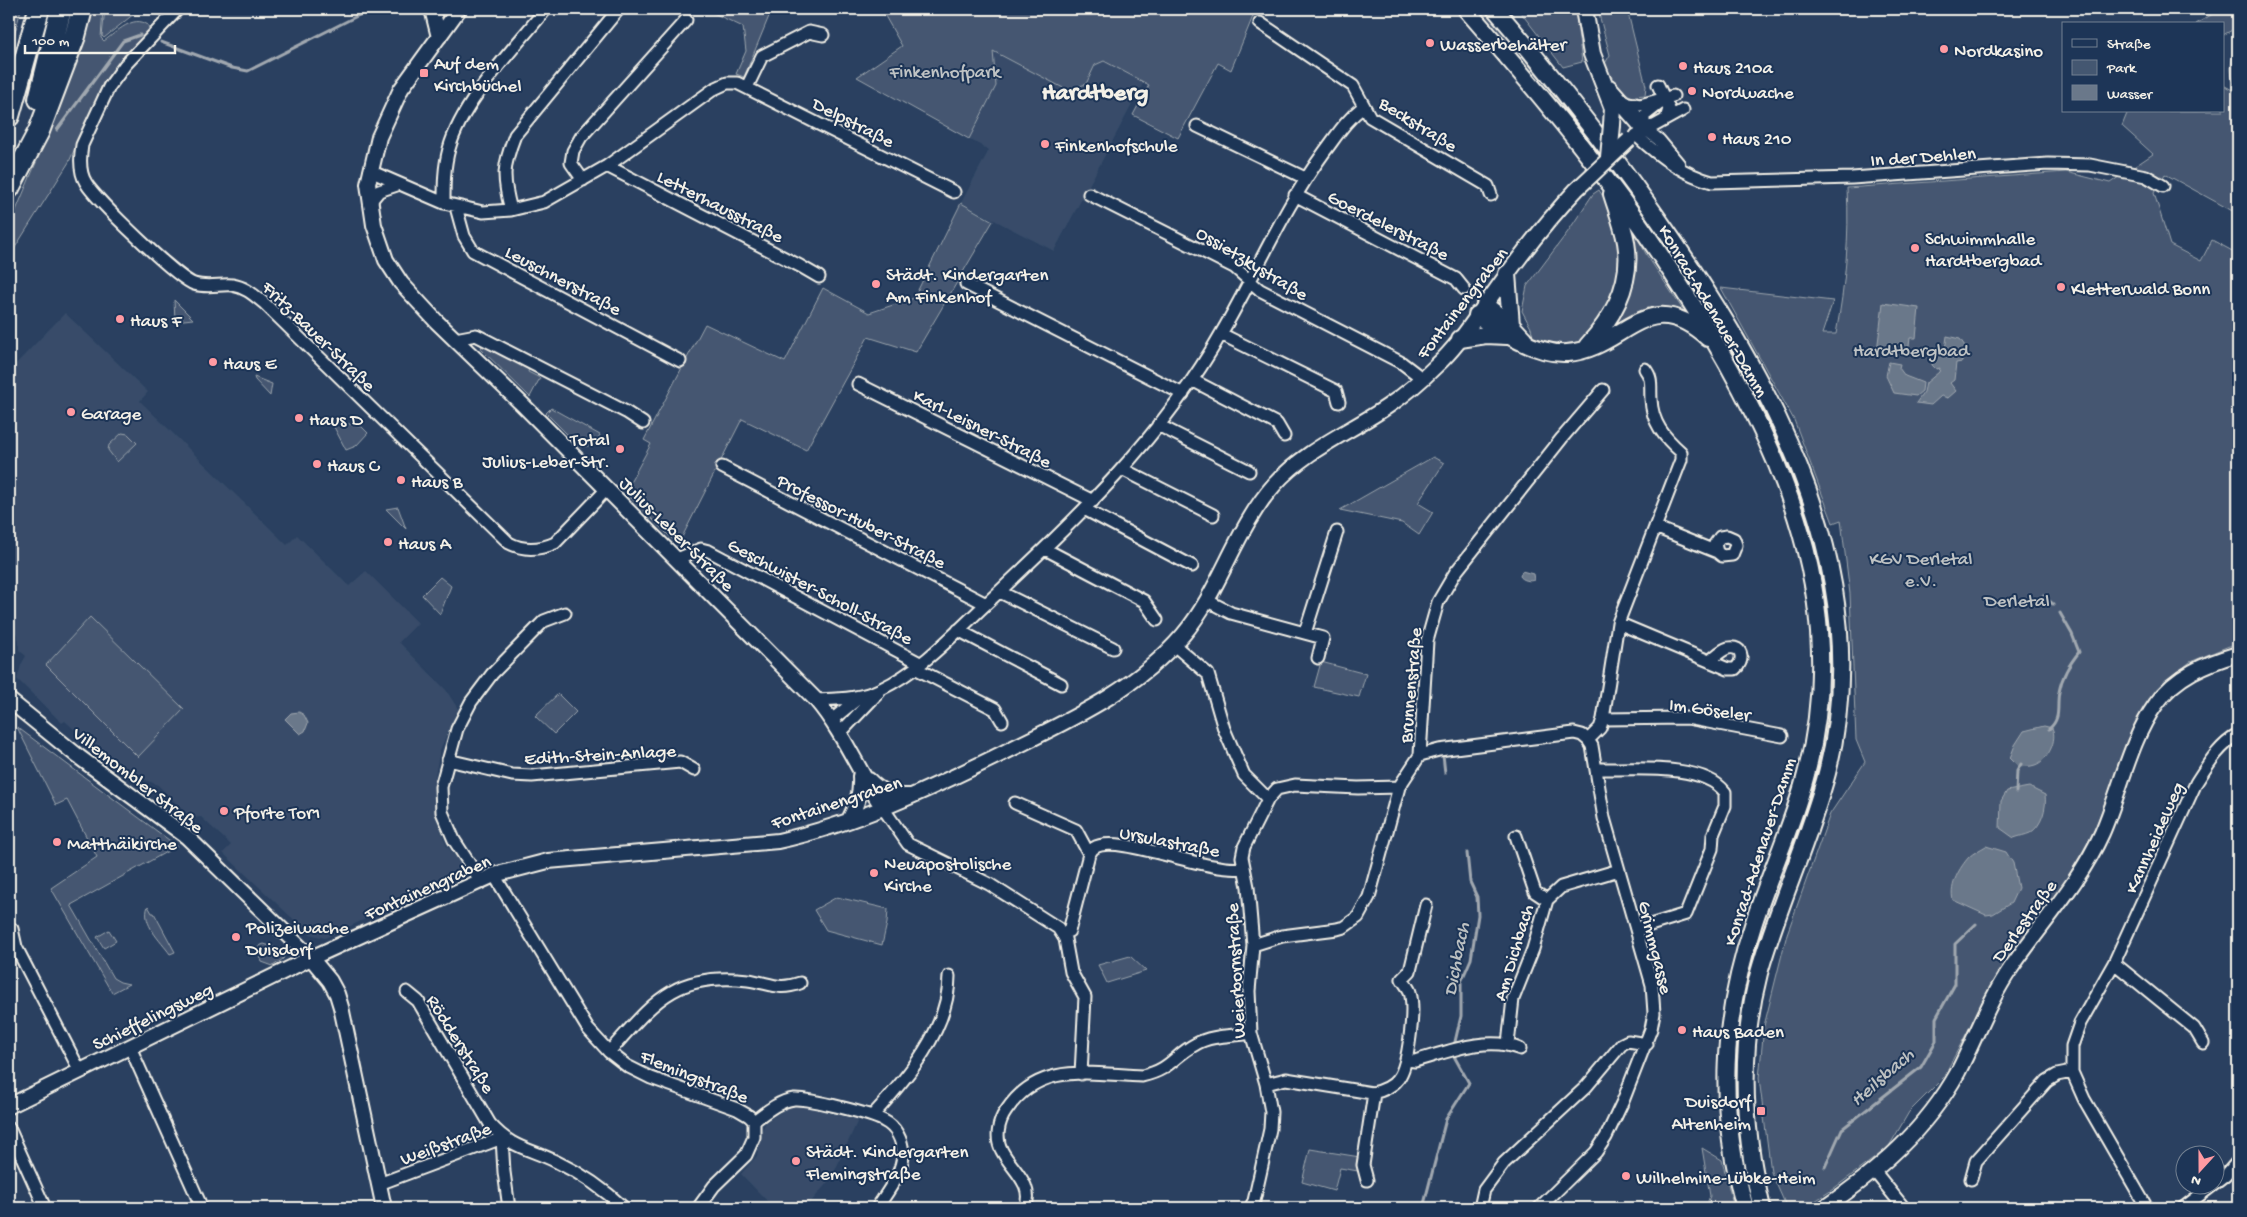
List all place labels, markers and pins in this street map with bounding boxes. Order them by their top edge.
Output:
place label: Wasserbehälter [1440,35,1569,58]
marker: Wasserbehälter [1424,37,1436,49]
place label: Nordkasino [1954,41,2043,64]
marker: Nordkasino [1938,43,1950,55]
place label: Auf dem Kirchbüchel [434,54,522,99]
place label: Haus 210a [1693,58,1775,81]
marker: Haus 210a [1677,60,1689,72]
marker: Auf dem Kirchbüchel [418,67,430,79]
place label: Nordwache [1702,83,1794,106]
marker: Nordwache [1686,85,1698,97]
place label: Haus 210 [1722,129,1792,152]
marker: Haus 210 [1706,131,1718,143]
place label: Finkenhofschule [1054,136,1178,159]
marker: Finkenhofschule [1039,138,1051,150]
place label: Schwimmhalle Hardtbergbad [1925,229,2043,274]
marker: Schwimmhalle Hardtbergbad [1909,242,1921,254]
place label: Städt. Kindergarten Am Finkenhof [886,265,1048,310]
marker: Städt. Kindergarten Am Finkenhof [870,278,882,290]
place label: Kletterwald Bonn [2071,279,2210,302]
marker: Kletterwald Bonn [2055,281,2067,293]
place label: Haus F [130,311,183,334]
marker: Haus F [114,313,126,325]
place label: Haus E [223,354,278,377]
marker: Haus E [207,356,219,368]
place label: Garage [81,404,142,427]
marker: Garage [65,406,77,418]
place label: Haus D [309,410,364,433]
marker: Haus D [293,412,305,424]
place label: Total Julius-Leber-Str. [482,430,610,475]
marker: Total Julius-Leber-Str. [614,443,626,455]
place label: Haus C [327,456,381,479]
marker: Haus C [311,458,323,470]
place label: Haus B [411,472,464,495]
marker: Haus B [395,474,407,486]
place label: Haus A [398,534,453,557]
marker: Haus A [382,536,394,548]
place label: Pforte Tor1 [233,803,321,826]
marker: Pforte Tor1 [218,805,230,817]
place label: Matthäikirche [67,834,177,857]
marker: Matthäikirche [51,836,63,848]
place label: Neuapostolische Kirche [884,854,1011,899]
marker: Neuapostolische Kirche [868,867,880,879]
place label: Polizeiwache Duisdorf [244,918,349,963]
marker: Polizeiwache Duisdorf [230,931,242,943]
place label: Haus Baden [1692,1022,1784,1045]
marker: Haus Baden [1676,1024,1688,1036]
place label: Duisdorf Altenheim [1671,1092,1753,1137]
marker: Duisdorf Altenheim [1755,1105,1767,1117]
place label: Städt. Kindergarten Flemingstraße [805,1142,968,1187]
marker: Städt. Kindergarten Flemingstraße [790,1155,802,1167]
place label: Wilhelmine-Lübke-Heim [1636,1168,1816,1191]
marker: Wilhelmine-Lübke-Heim [1620,1170,1632,1182]

